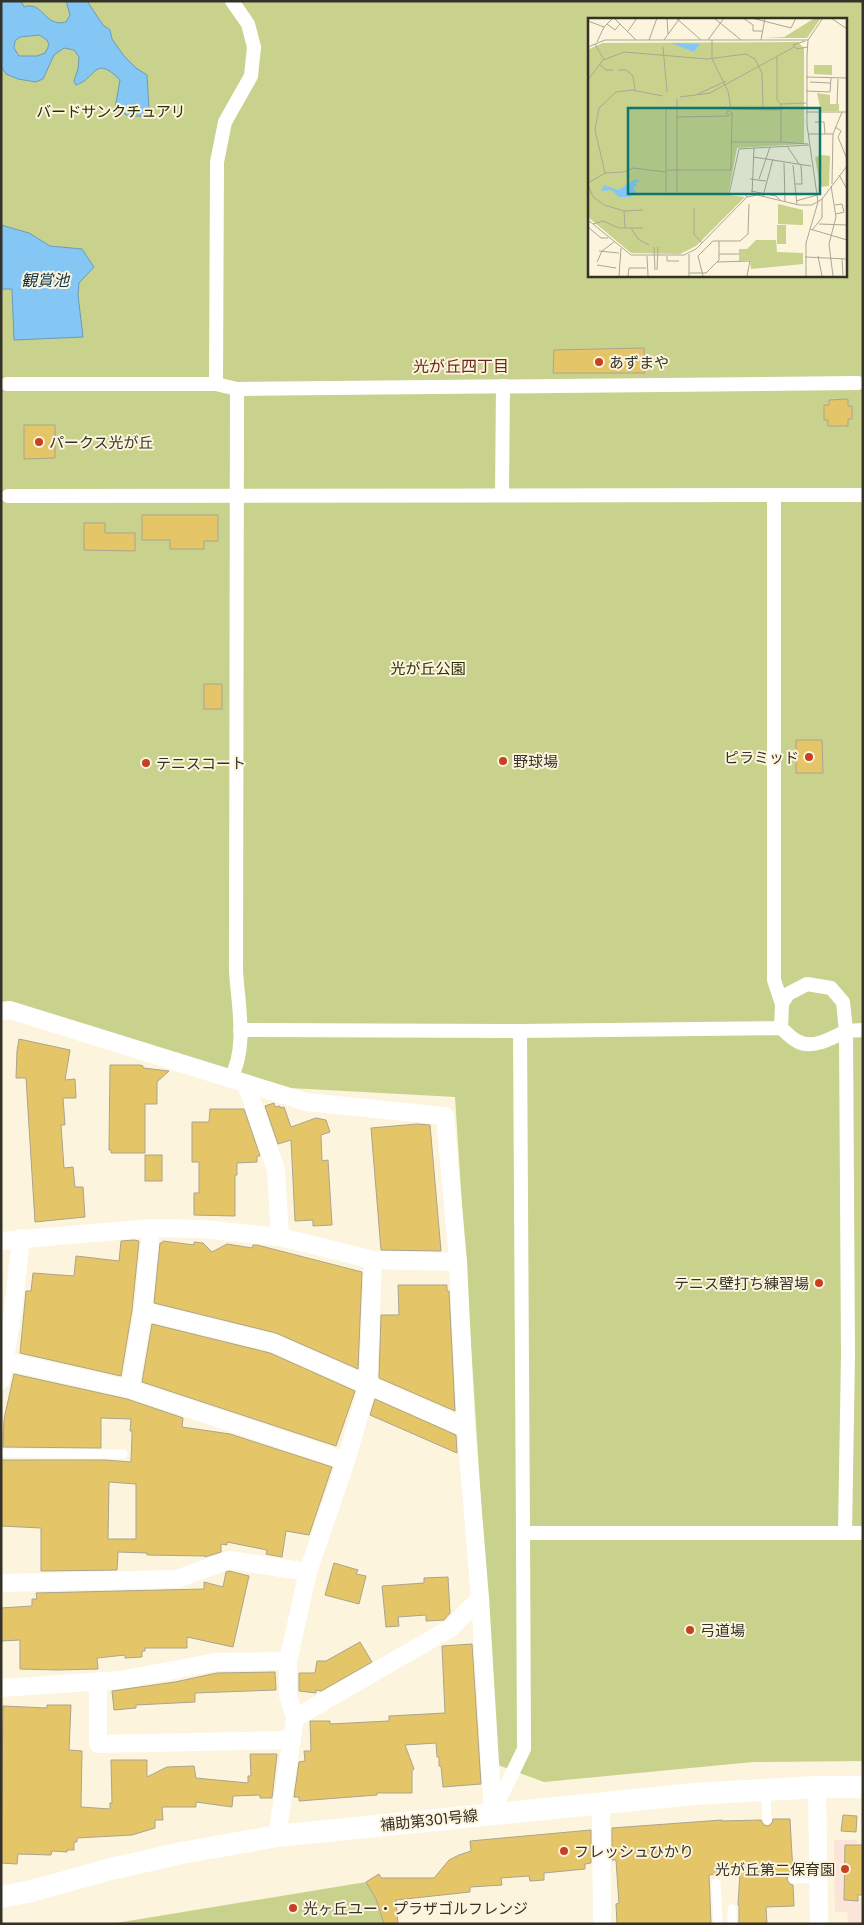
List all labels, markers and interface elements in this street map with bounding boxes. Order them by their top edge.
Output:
inset map [588,18,846,276]
park label: バードサンクチュアリ [36,101,186,122]
water label: 観賞池 [21,269,71,292]
place label: あずまや [609,352,669,373]
district label: 光が丘四丁目 [413,355,509,378]
marker: あずまや [593,356,605,368]
place label: パークス光が丘 [49,432,154,453]
marker: パークス光が丘 [33,436,45,448]
park label: 光が丘公園 [390,658,466,679]
place label: ピラミッド [724,747,799,768]
place label: 野球場 [513,751,558,772]
marker: ピラミッド [803,751,815,763]
place label: テニスコート [156,753,246,774]
marker: 野球場 [497,755,509,767]
marker: テニスコート [140,757,152,769]
place label: テニス壁打ち練習場 [674,1273,809,1294]
marker: テニス壁打ち練習場 [813,1277,825,1289]
place label: 弓道場 [700,1620,745,1641]
marker: 弓道場 [684,1624,696,1636]
street label: 補助第301号線 [379,1804,479,1836]
place label: フレッシュひかり [574,1841,694,1862]
marker: フレッシュひかり [558,1845,570,1857]
place label: 光が丘第二保育園 [715,1859,835,1880]
marker: 光が丘第二保育園 [839,1863,851,1875]
place label: 光ヶ丘ユー・プラザゴルフレンジ [303,1898,528,1919]
marker: 光ヶ丘ユー・プラザゴルフレンジ [287,1902,299,1914]

